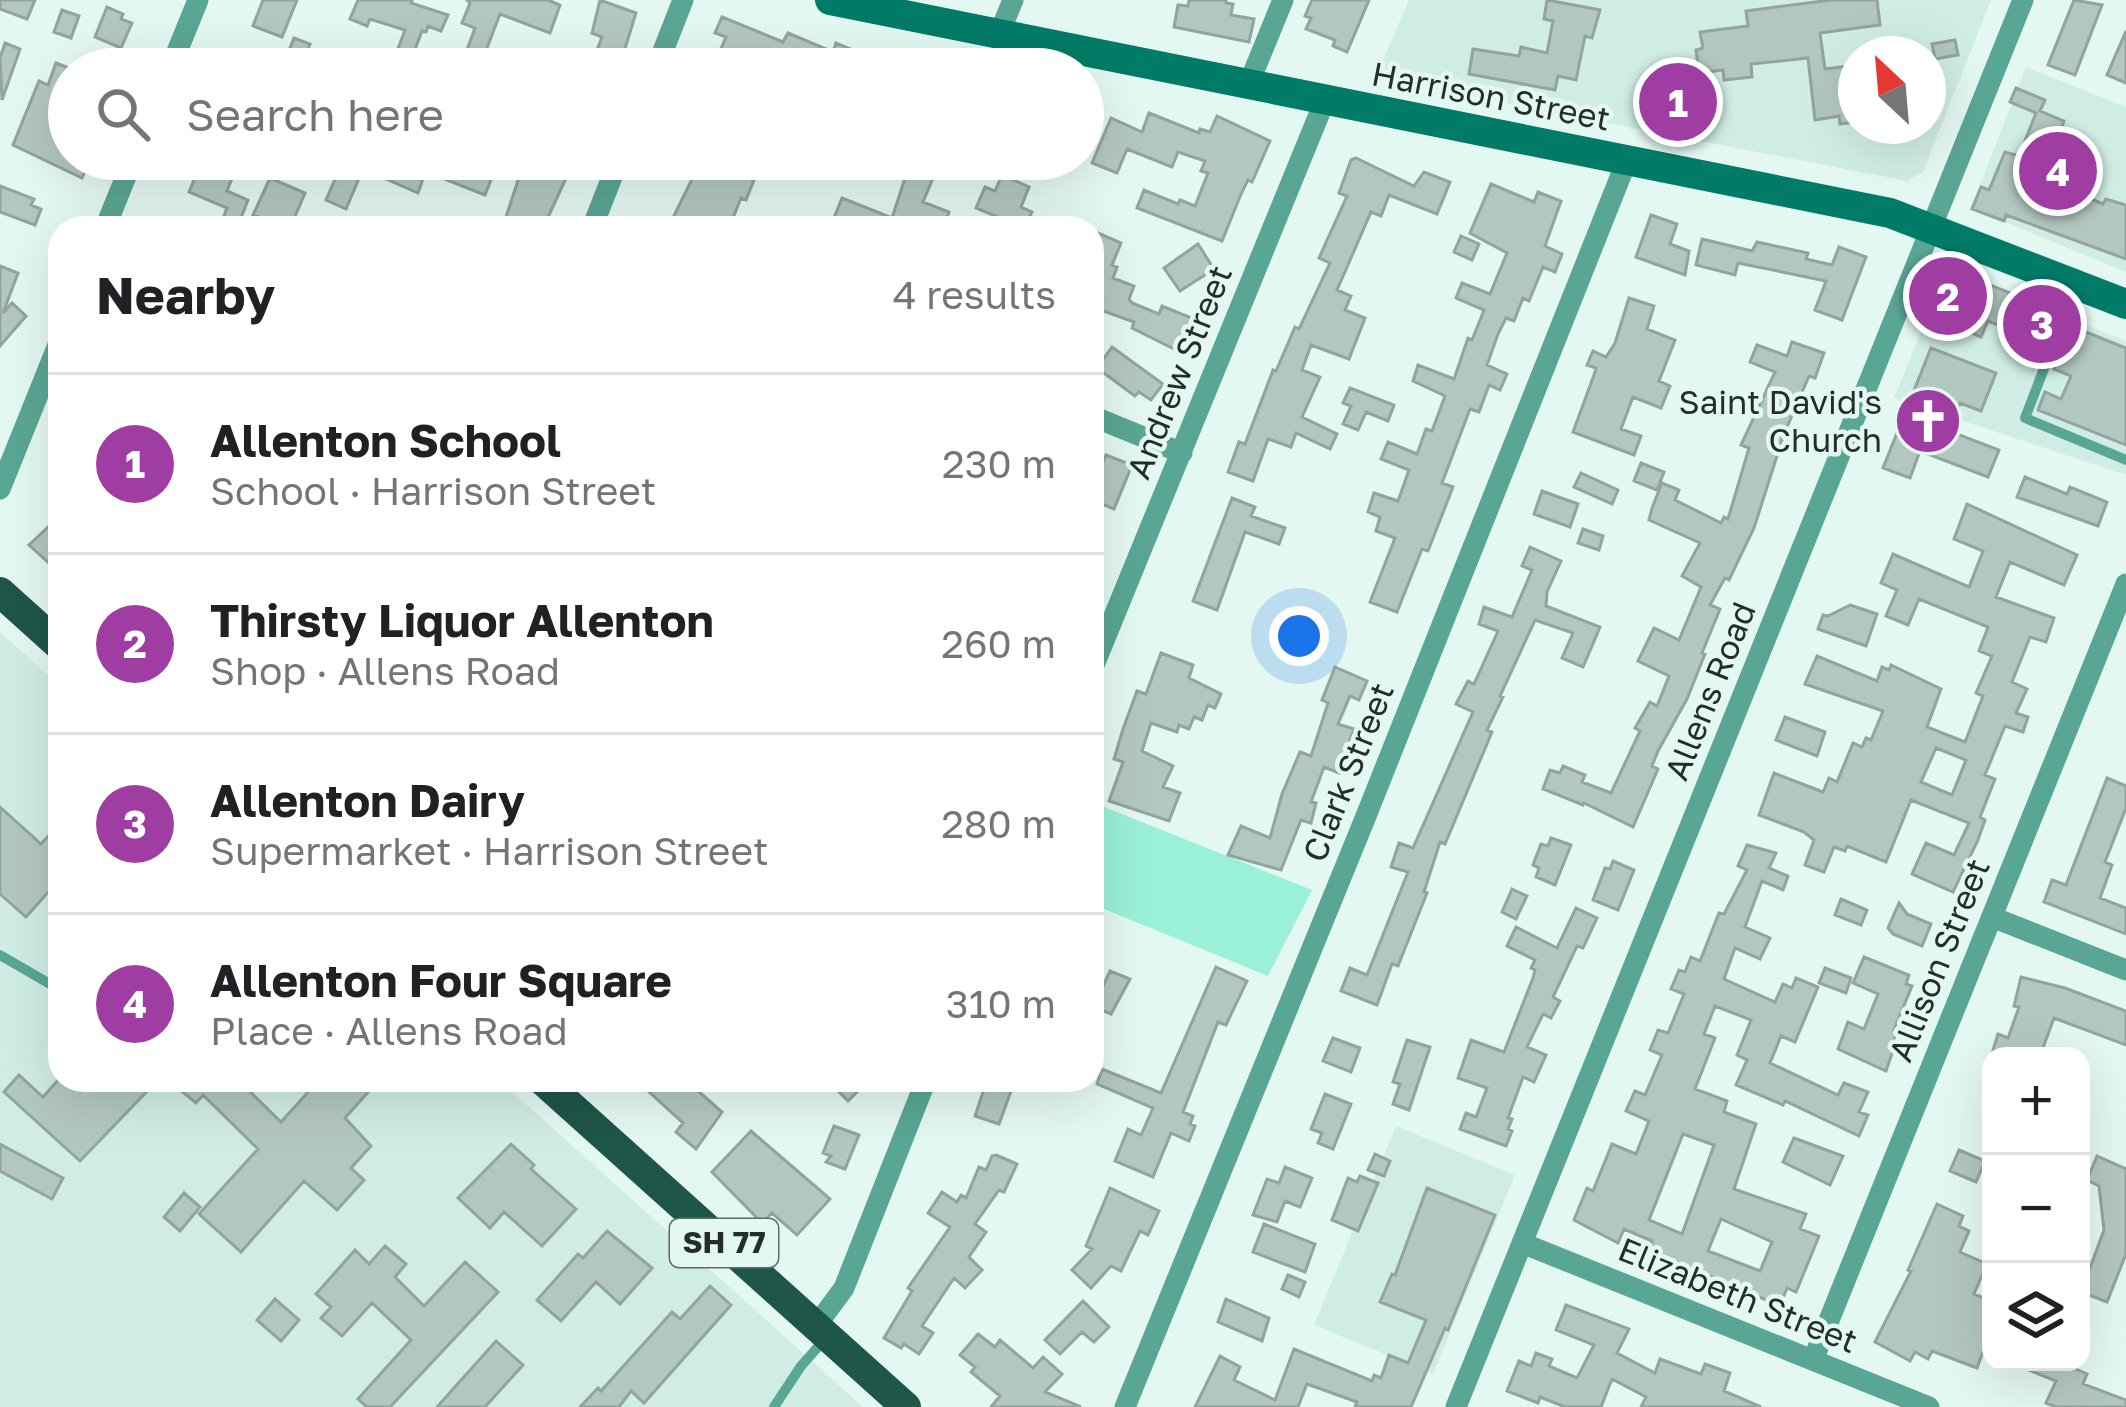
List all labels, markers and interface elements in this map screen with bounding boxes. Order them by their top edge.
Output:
north arrow [1838,36,1946,144]
search box [48,48,1104,180]
street label: Harrison Street [1369,53,1614,138]
pin: 1 [1639,57,1717,147]
icon: search [90,81,156,147]
text: Search here [186,87,444,141]
pin: 4 [2019,126,2097,216]
pin: 2 [1909,251,1987,341]
street label: Andrew Street [1118,259,1239,484]
text: Nearby [96,264,275,325]
text: 4 results [893,271,1056,318]
pin: 3 [2003,279,2081,369]
place label: Saint David's Church [1679,382,1882,459]
church icon: Saint David's Church [1893,386,1963,456]
text: Allenton School [210,413,561,467]
text: 1 [125,440,145,487]
text: 230 m [942,440,1056,487]
text: School · Harrison Street [210,467,656,514]
text: Thirsty Liquor Allenton [210,593,714,647]
street label: Allens Road [1656,596,1763,785]
your location [1269,606,1329,666]
text: 2 [123,620,147,667]
text: 260 m [941,620,1056,667]
text: Shop · Allens Road [210,647,560,694]
street label: Clark Street [1294,677,1401,867]
text: Allenton Dairy [210,773,525,827]
text: 3 [123,800,147,847]
text: 280 m [941,800,1056,847]
text: Supermarket · Harrison Street [210,827,769,874]
street label: Allison Street [1880,853,1997,1067]
text: Allenton Four Square [210,953,672,1007]
text: 4 [123,980,147,1027]
text: 310 m [946,980,1056,1027]
text: Place · Allens Road [210,1007,568,1054]
map controls [1982,1047,2090,1371]
button: + [1982,1047,2090,1155]
button: − [1982,1155,2090,1263]
road number: SH 77 [670,1219,778,1267]
street label: Elizabeth Street [1613,1229,1863,1360]
button: layers [1982,1263,2090,1371]

